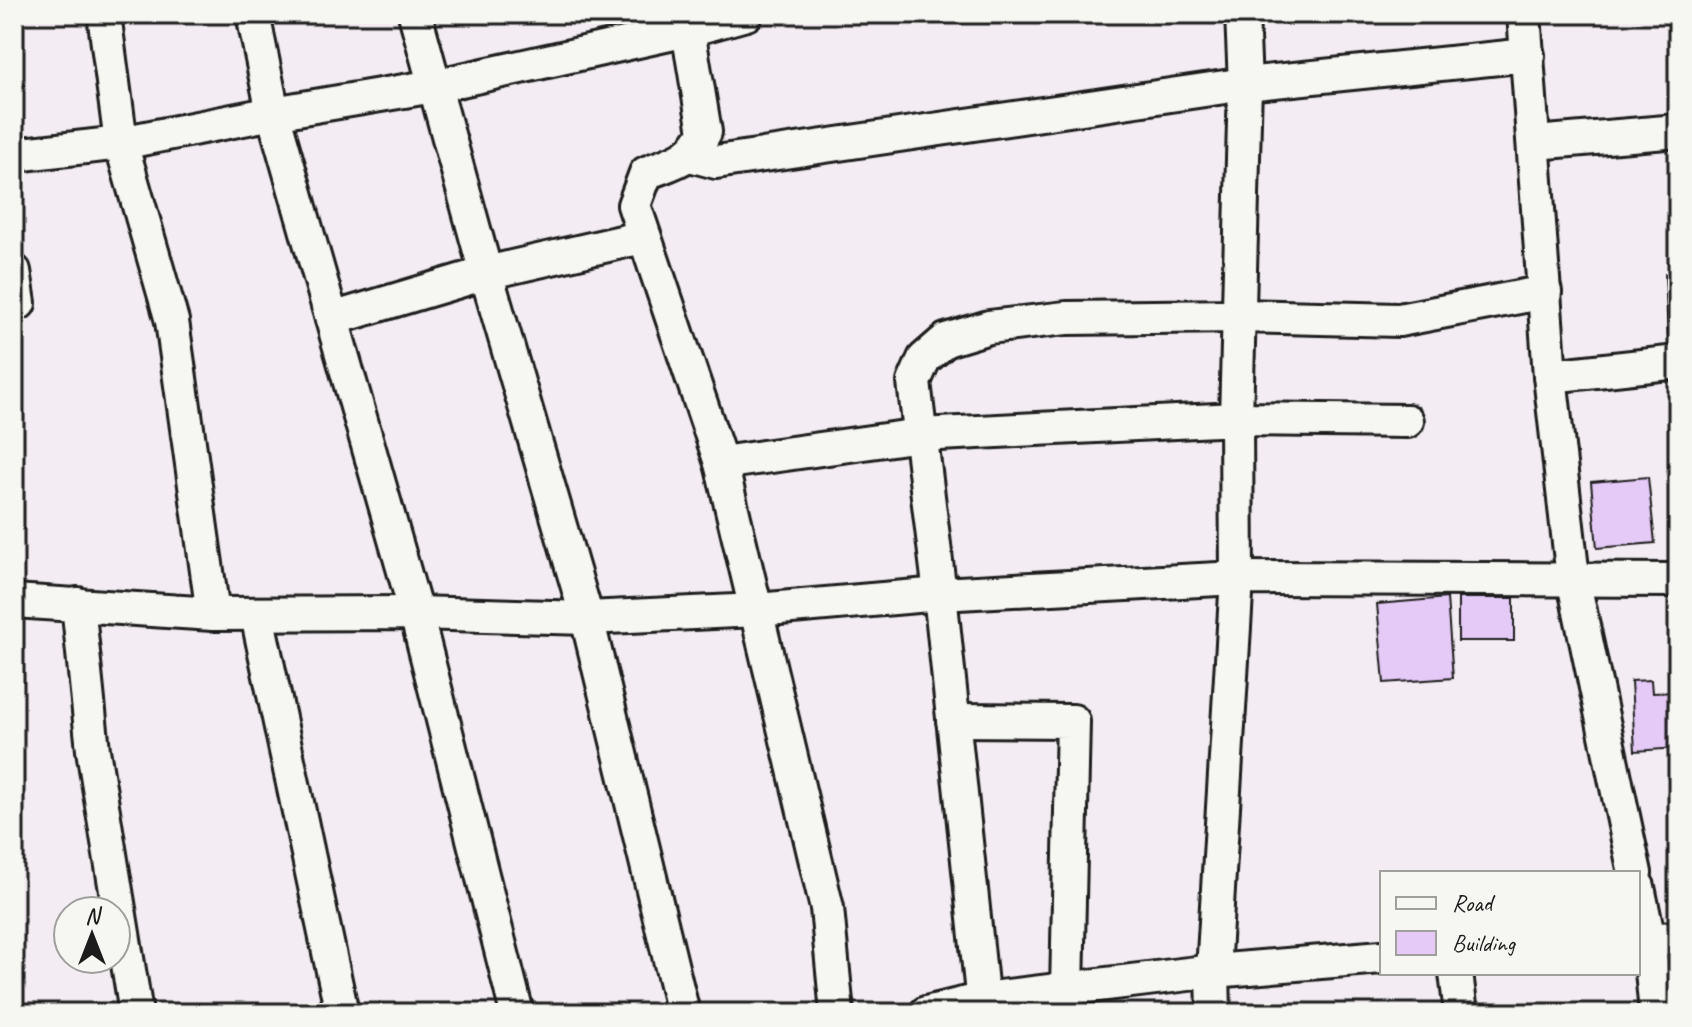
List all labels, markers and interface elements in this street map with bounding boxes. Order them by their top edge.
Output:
legend [1380,871,1640,975]
text: Road [1452,888,1496,918]
north arrow [52,895,132,975]
text: N [85,902,102,930]
text: Building [1452,928,1517,958]

